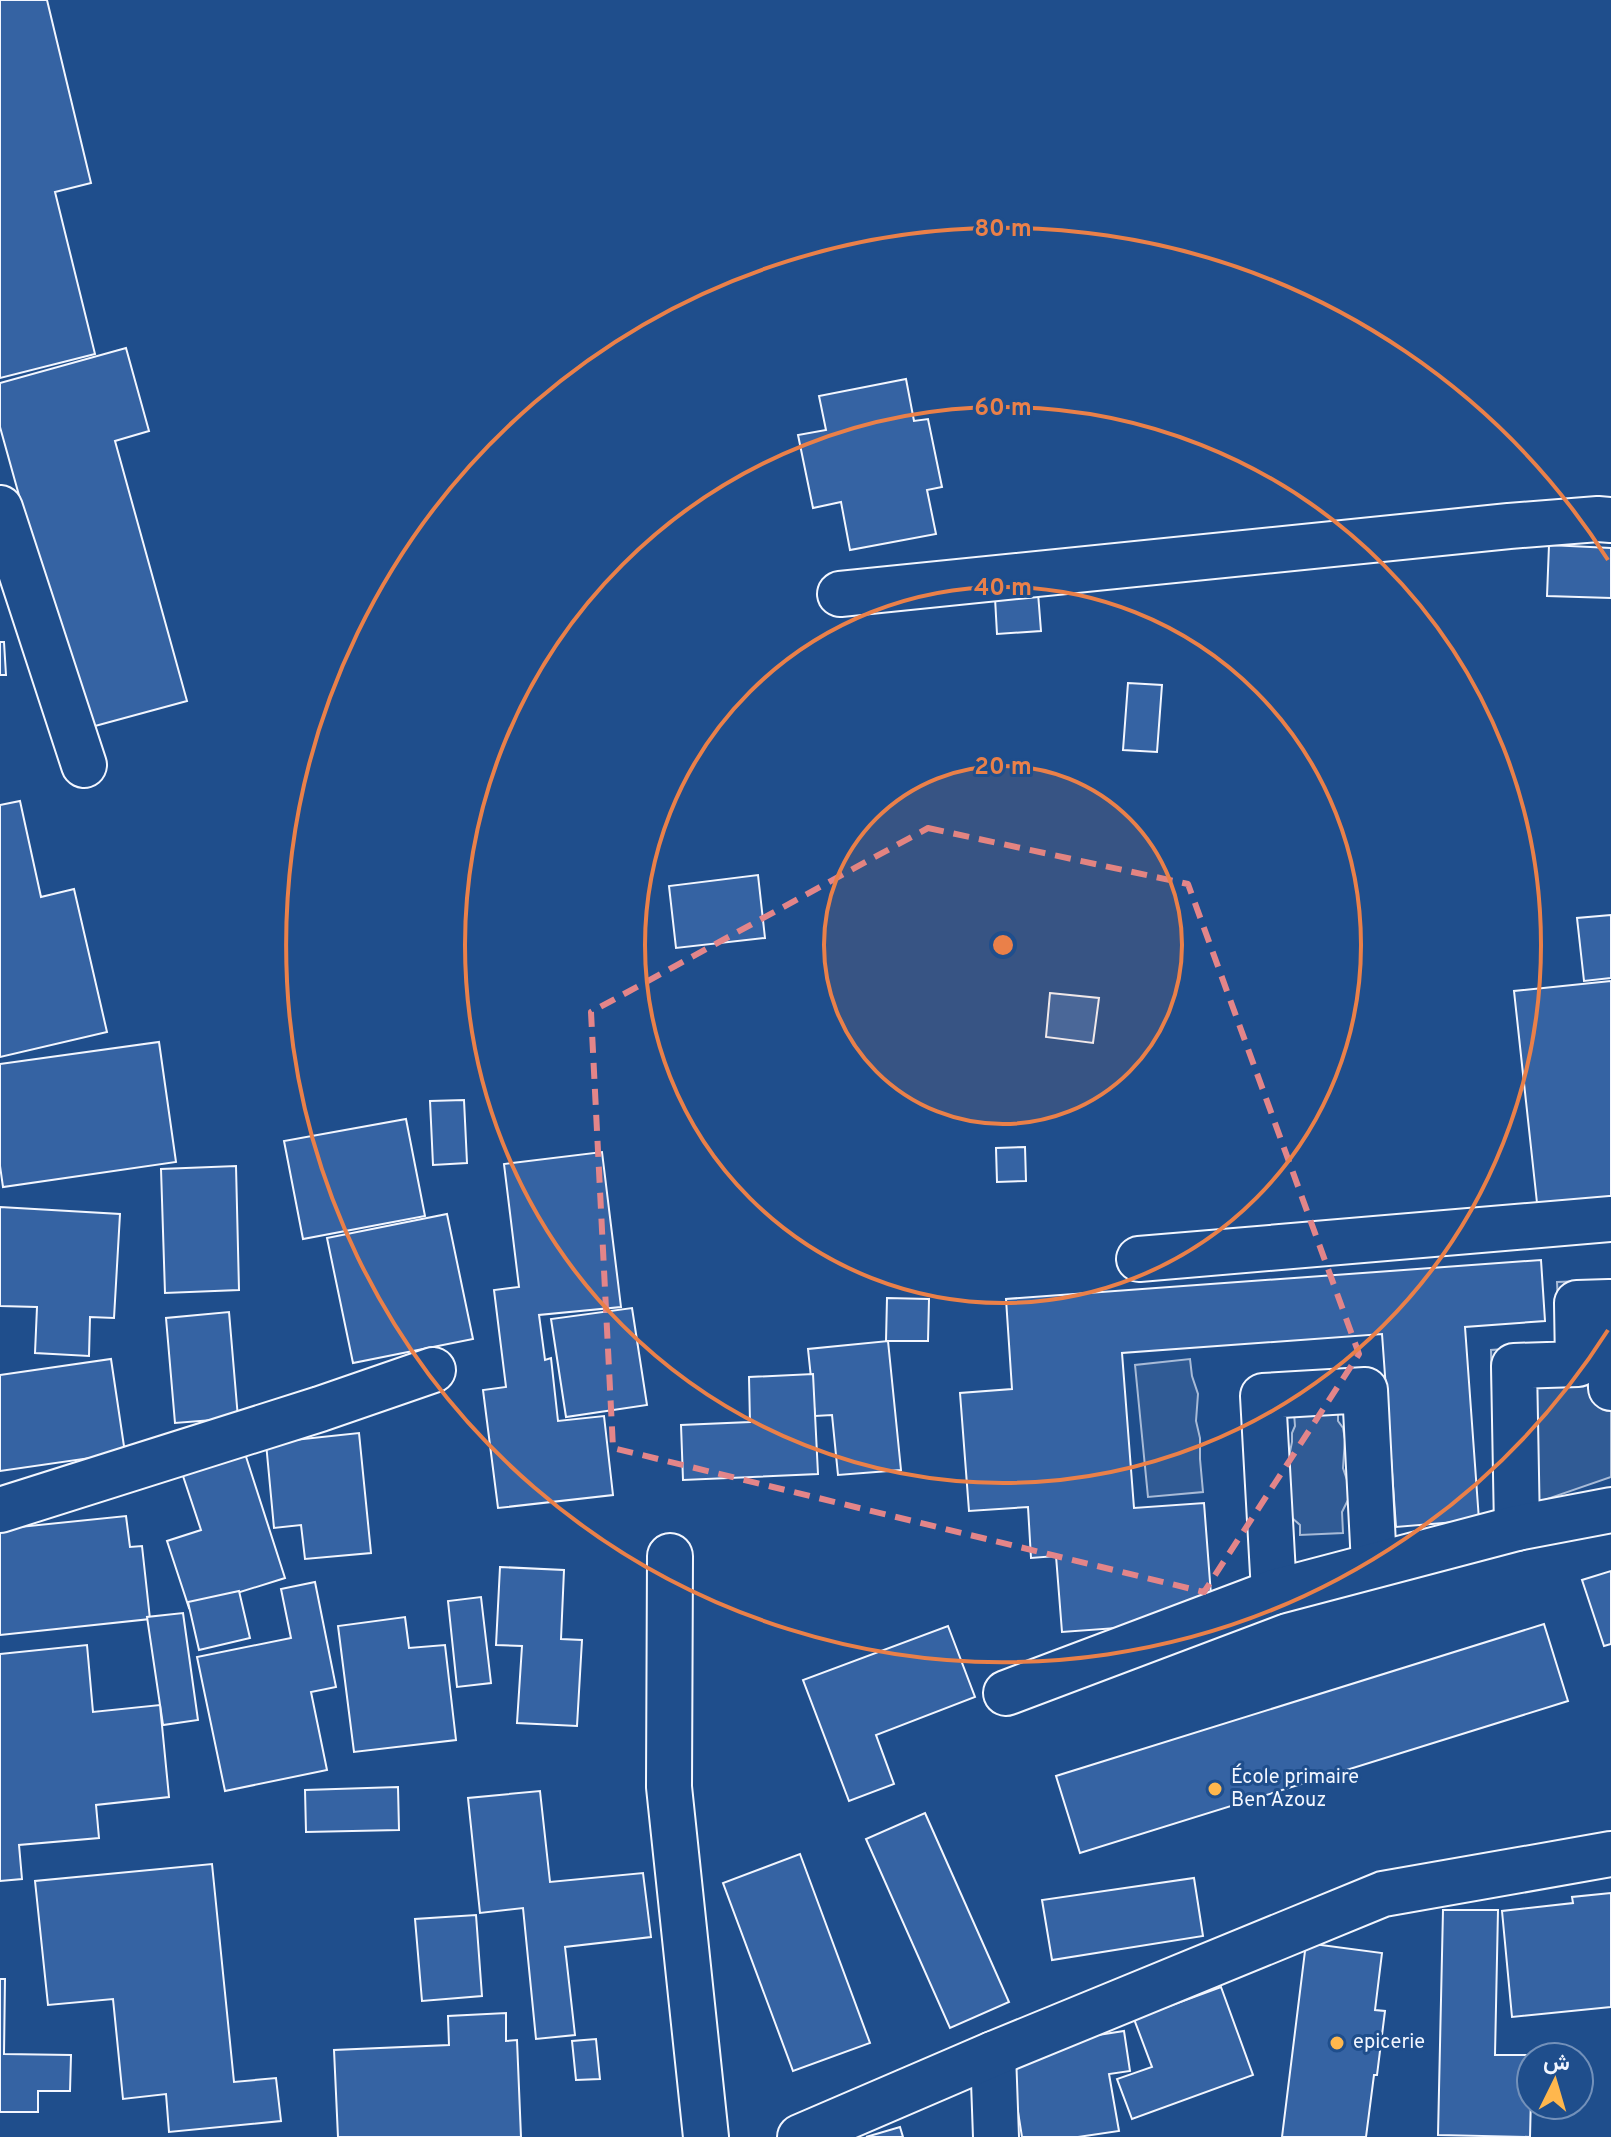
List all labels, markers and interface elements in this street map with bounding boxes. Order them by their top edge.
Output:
text: 80 m [974,215,1032,245]
text: 60 m [974,394,1032,424]
text: 40 m [974,574,1032,604]
text: 20 m [974,753,1032,783]
centre of rings [989,931,1017,959]
place label: École primaire Ben Azouz [1231,1763,1359,1814]
marker: École primaire Ben Azouz [1206,1780,1224,1798]
place label: epicerie [1353,2030,1425,2056]
marker: epicerie [1328,2034,1346,2052]
north arrow [1515,2041,1595,2121]
text: ش [1542,2049,1571,2078]

